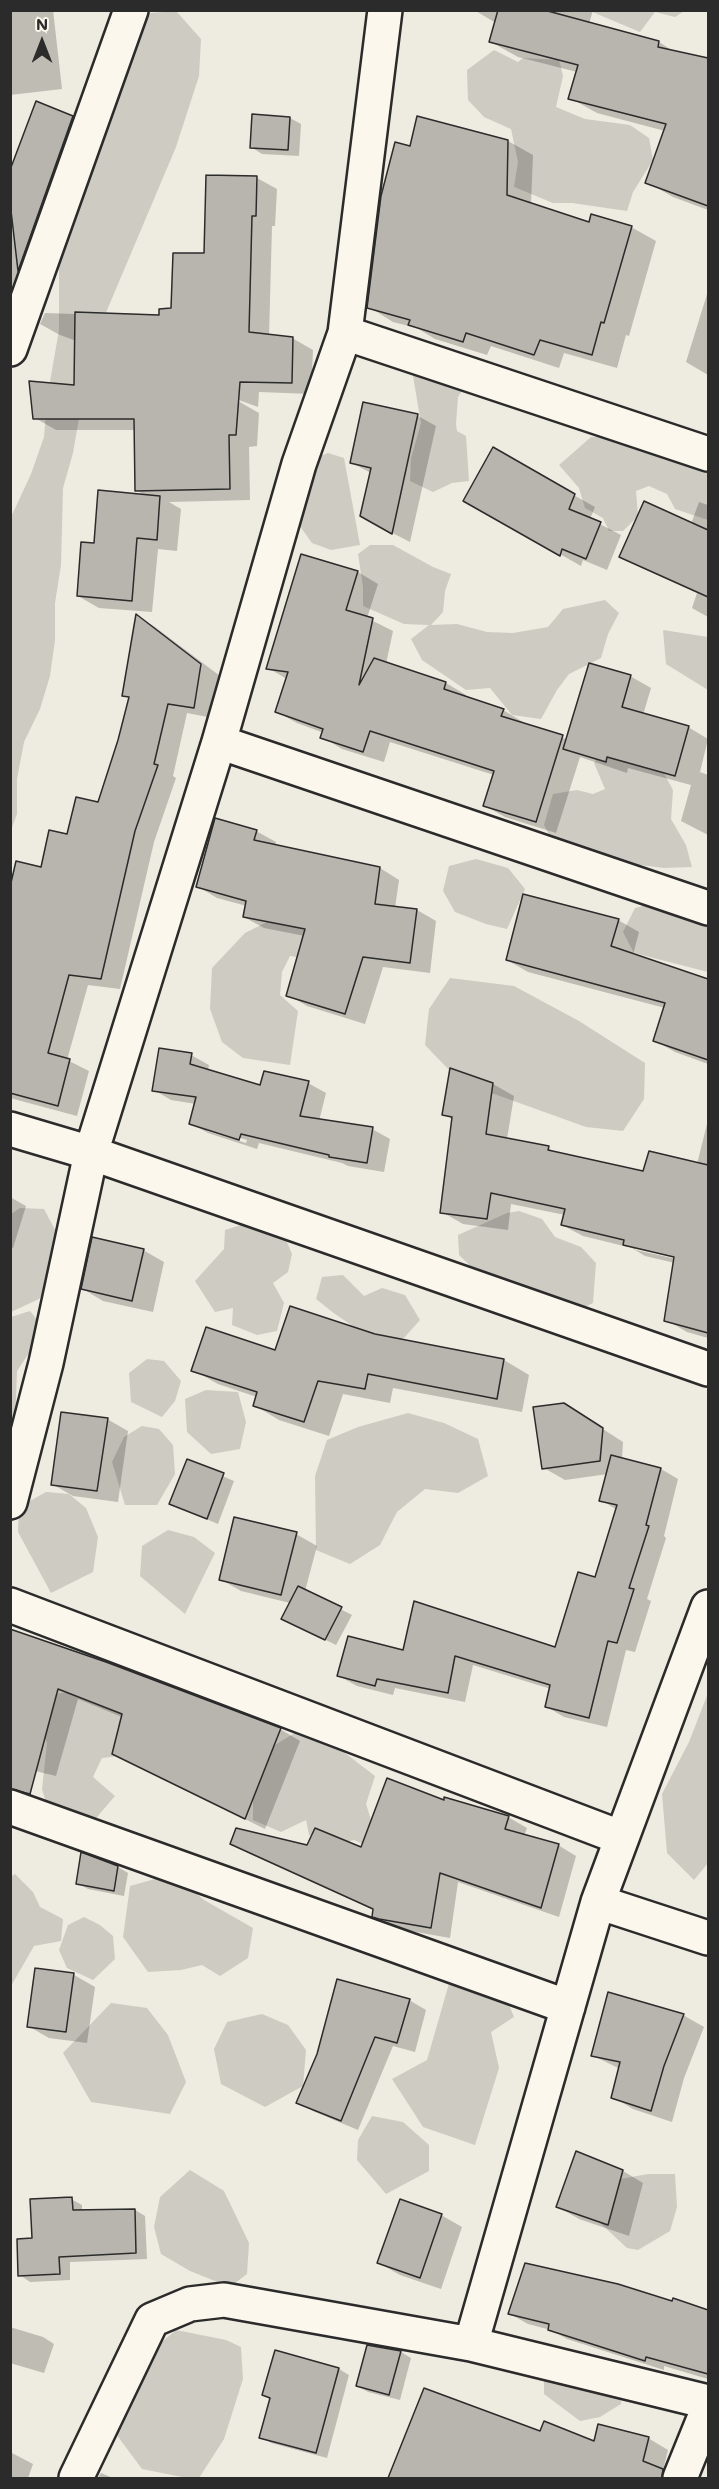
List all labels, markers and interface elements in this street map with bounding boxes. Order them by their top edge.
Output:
north arrow [12,12,72,72]
text: N [36,13,48,34]

